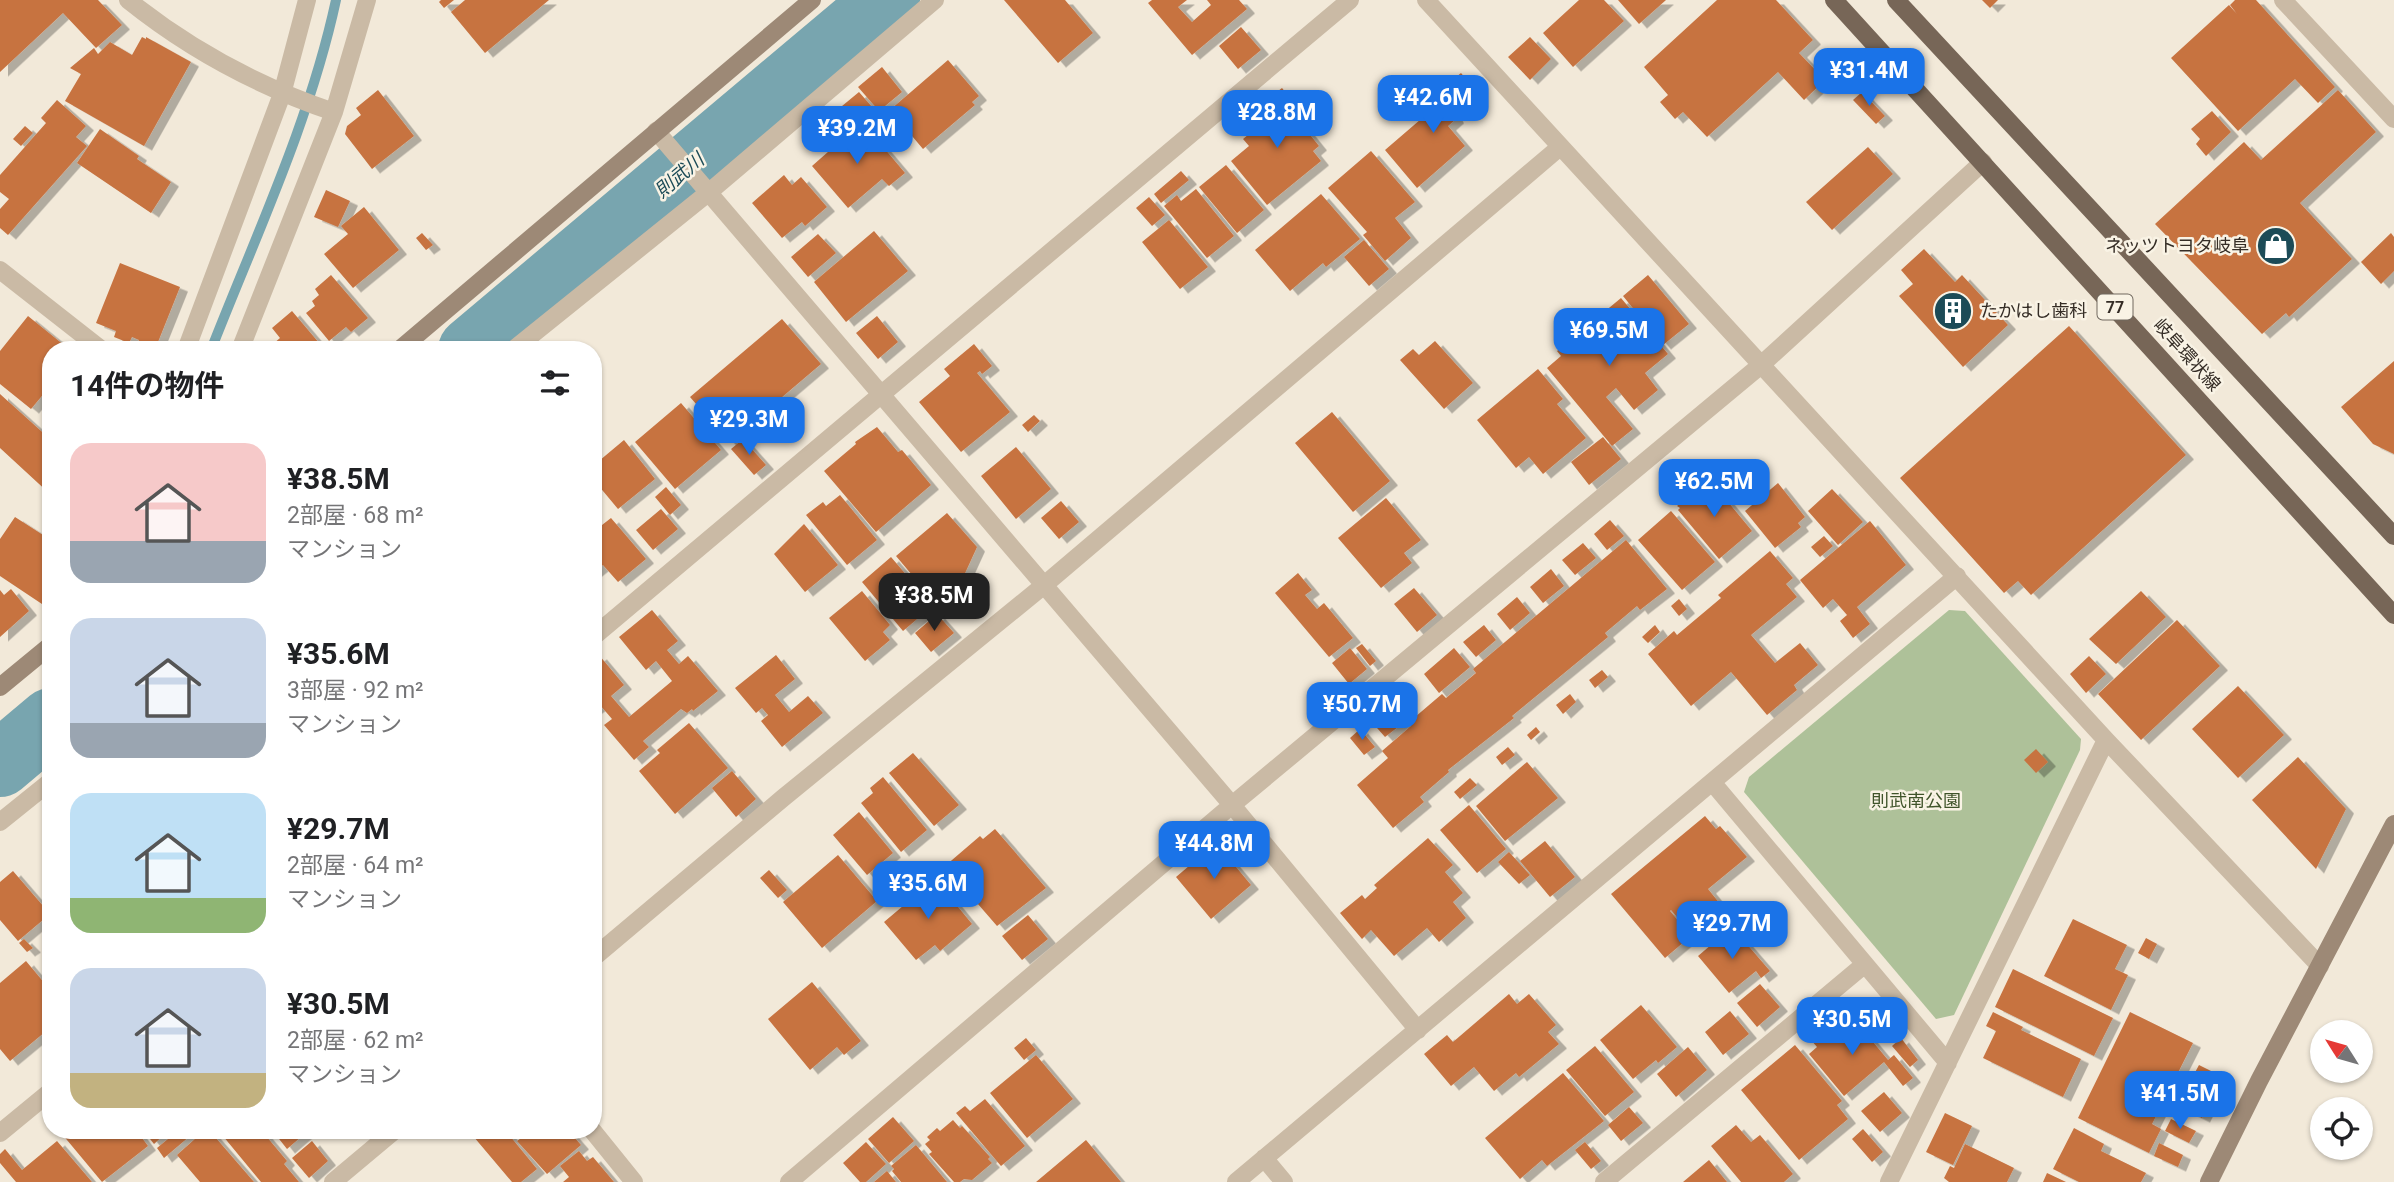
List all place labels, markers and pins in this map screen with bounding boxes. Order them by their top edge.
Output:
pin: ¥31.4M [1812,48,1926,108]
pin: ¥42.6M [1376,76,1490,135]
pin: ¥28.8M [1220,90,1334,150]
pin: ¥39.2M [800,106,914,166]
shop icon: ネッツトヨタ岐阜 [2255,225,2297,267]
place label: ネッツトヨタ岐阜 [2105,235,2249,256]
building icon: たかはし歯科 [1932,290,1974,332]
place label: たかはし歯科 [1980,300,2087,321]
pin: ¥69.5M [1552,308,1666,368]
pin: ¥29.3M [692,398,806,457]
pin: ¥62.5M [1657,460,1771,519]
pin: ¥38.5M [877,574,991,633]
pin: ¥50.7M [1305,682,1419,742]
pin: ¥44.8M [1157,822,1271,881]
pin: ¥35.6M [871,862,985,921]
pin: ¥29.7M [1675,902,1789,961]
pin: ¥30.5M [1795,998,1909,1057]
pin: ¥41.5M [2123,1072,2237,1131]

